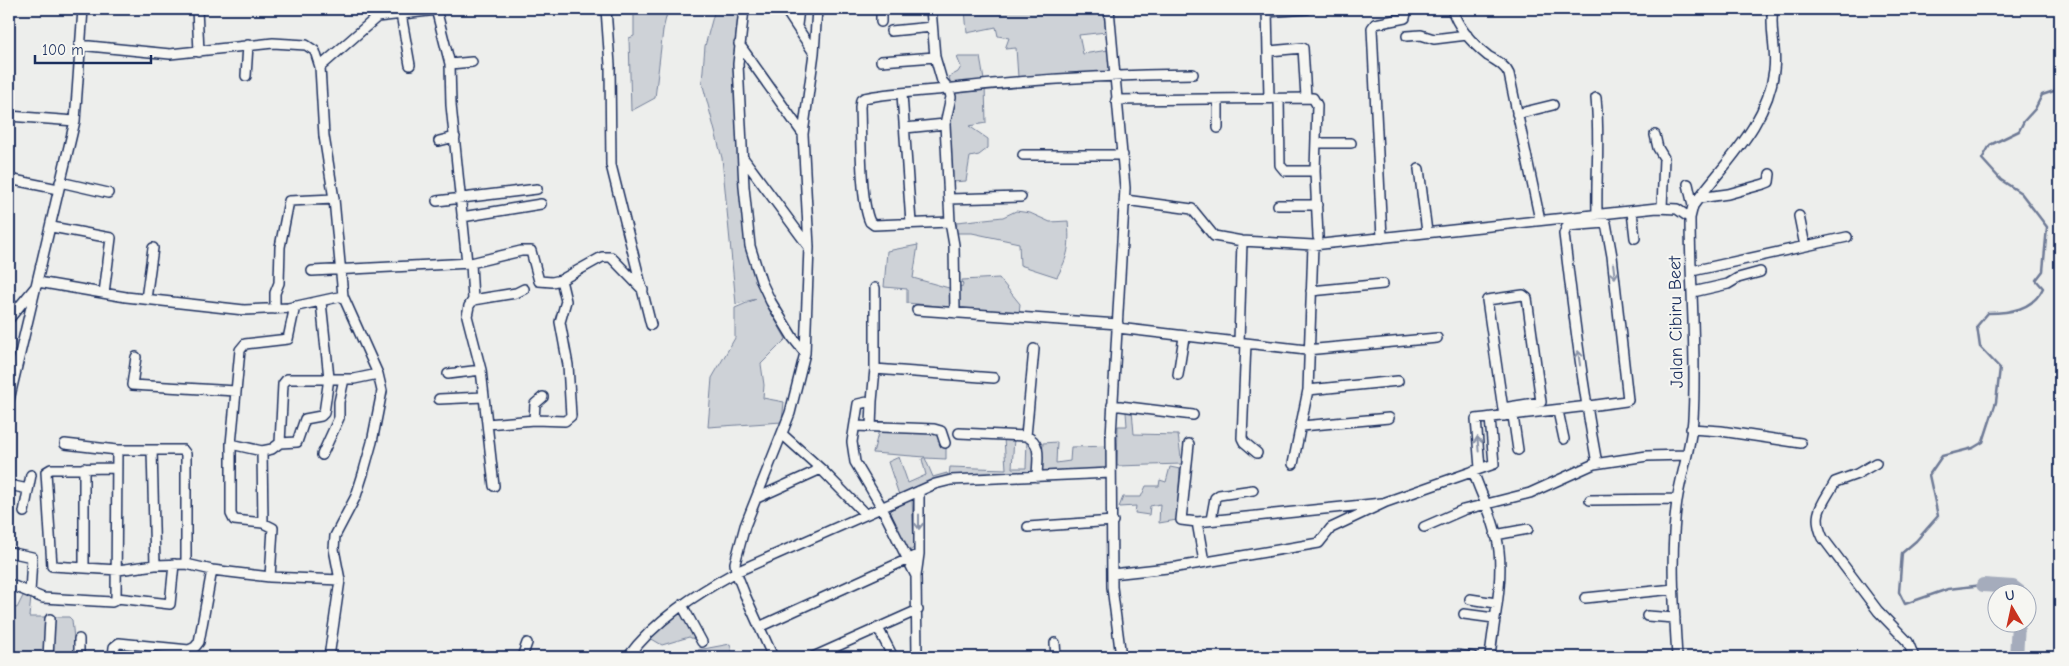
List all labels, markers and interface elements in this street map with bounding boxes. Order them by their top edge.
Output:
scale bar [35,32,151,64]
text: 100 m [42,41,84,59]
street label: Jalan Cibiru Beet [1664,255,1688,388]
one-way arrow [1609,263,1619,279]
one-way arrow [1574,350,1584,366]
one-way arrow [1473,436,1483,452]
one-way arrow [914,514,924,530]
north arrow [1986,584,2036,634]
text: U [2004,587,2016,605]

